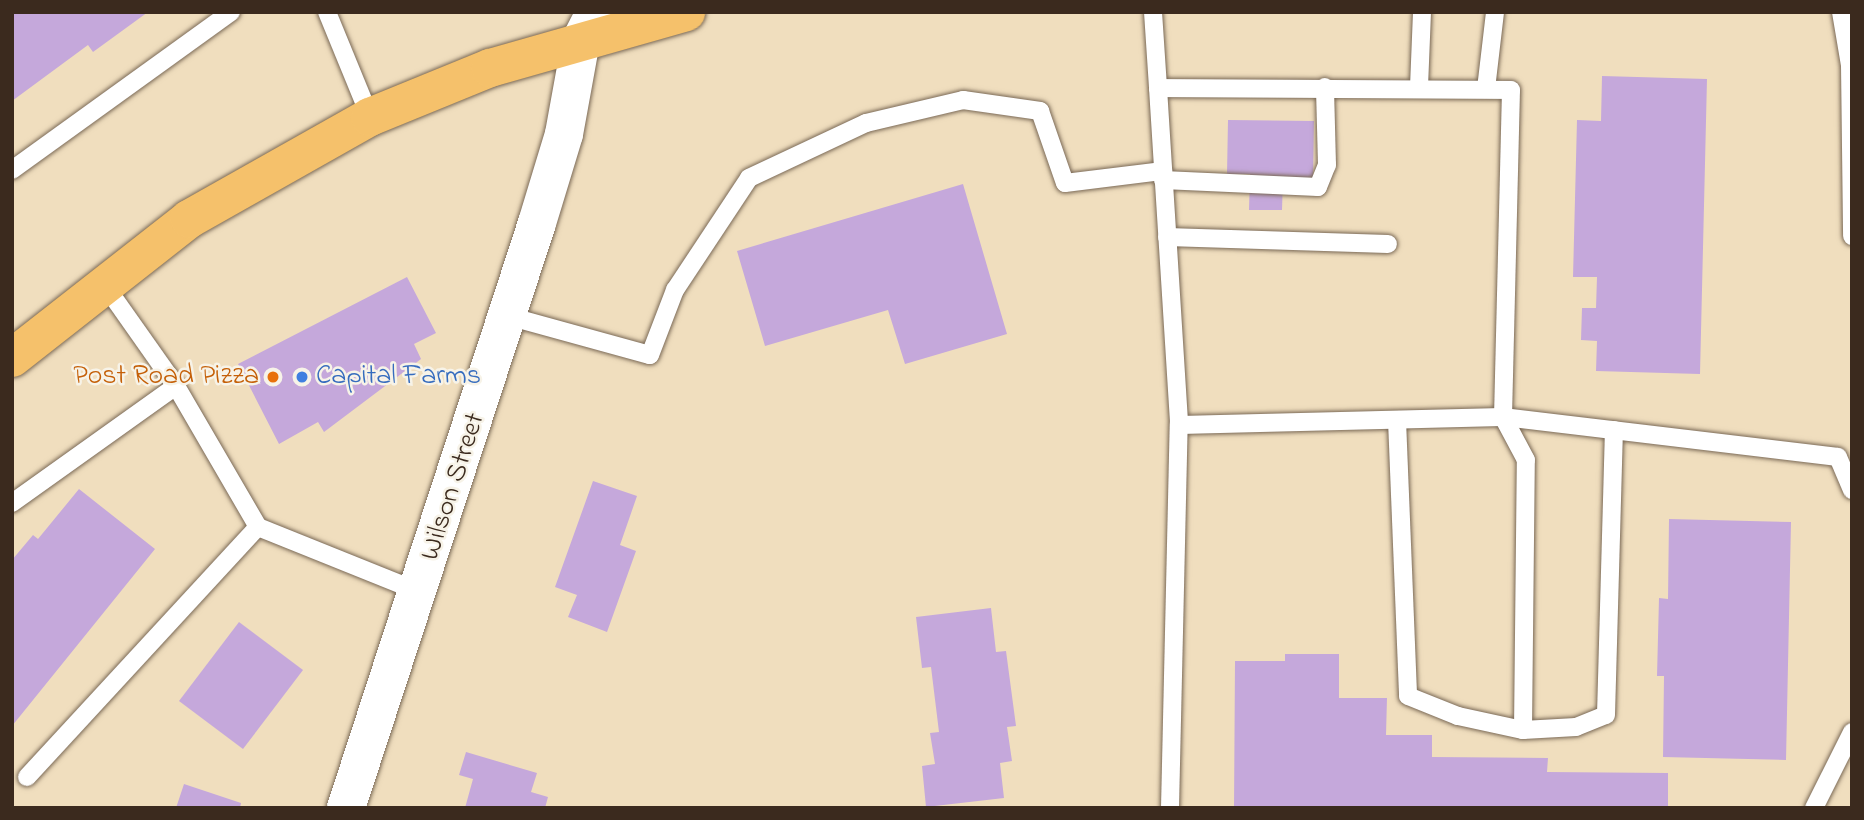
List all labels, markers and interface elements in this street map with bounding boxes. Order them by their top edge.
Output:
place label: Post Road Pizza [73,360,259,394]
place label: Capital Farms [316,360,481,394]
marker: Post Road Pizza [265,369,281,385]
marker: Capital Farms [294,369,310,385]
street label: Wilson Street [414,409,494,565]

